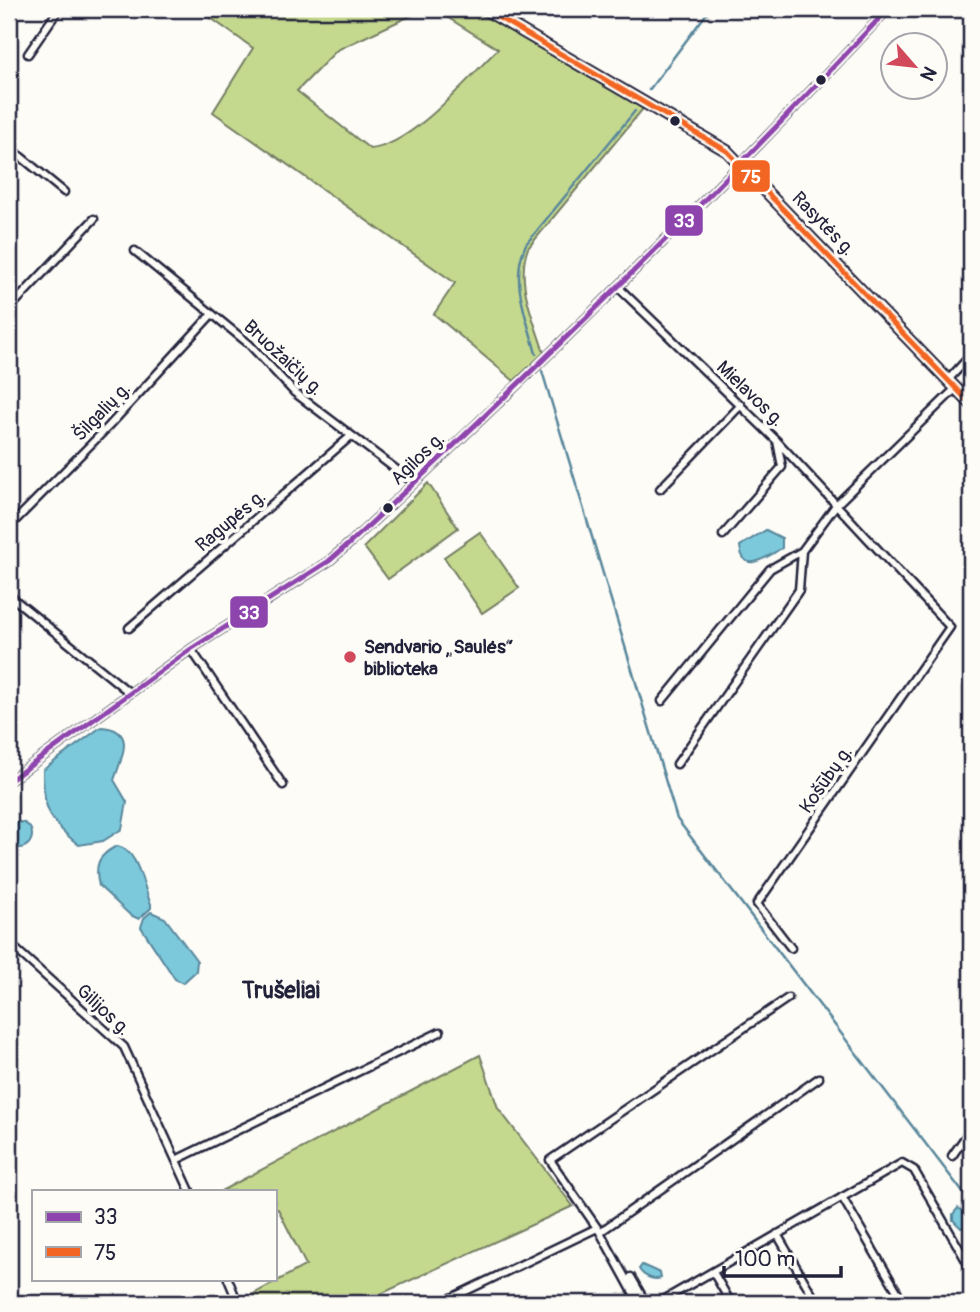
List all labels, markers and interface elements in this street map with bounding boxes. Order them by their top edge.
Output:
north arrow [878,32,948,102]
text: N [914,62,942,85]
unlabelled marker [814,73,828,87]
unlabelled marker [668,114,682,128]
line badge: 75 [731,159,771,193]
text: 75 [741,165,761,189]
street label: Rasytės g. [787,186,860,261]
line badge: 33 [664,204,704,237]
text: 33 [673,209,695,233]
street label: Bruožaičių g. [238,315,328,401]
street label: Mielavos g. [711,356,789,432]
street label: Šilgalių g. [68,377,136,446]
street label: Agilos g. [385,427,450,490]
street label: Ragupės g. [191,484,271,557]
unlabelled marker [381,501,395,515]
line badge: 33 [229,595,269,629]
text: 33 [238,601,260,625]
place label: Sendvario „Saulės“ biblioteka [364,635,514,681]
marker: Sendvario „Saulės“ biblioteka [342,649,358,665]
street label: Košūbų g. [794,741,858,818]
district label: Trušeliai [241,976,320,1005]
street label: Gilijos g. [71,979,135,1041]
legend [32,1190,276,1280]
text: 33 [94,1204,117,1231]
scale bar [724,1235,842,1279]
text: 75 [94,1240,117,1267]
text: 100 m [735,1246,795,1273]

